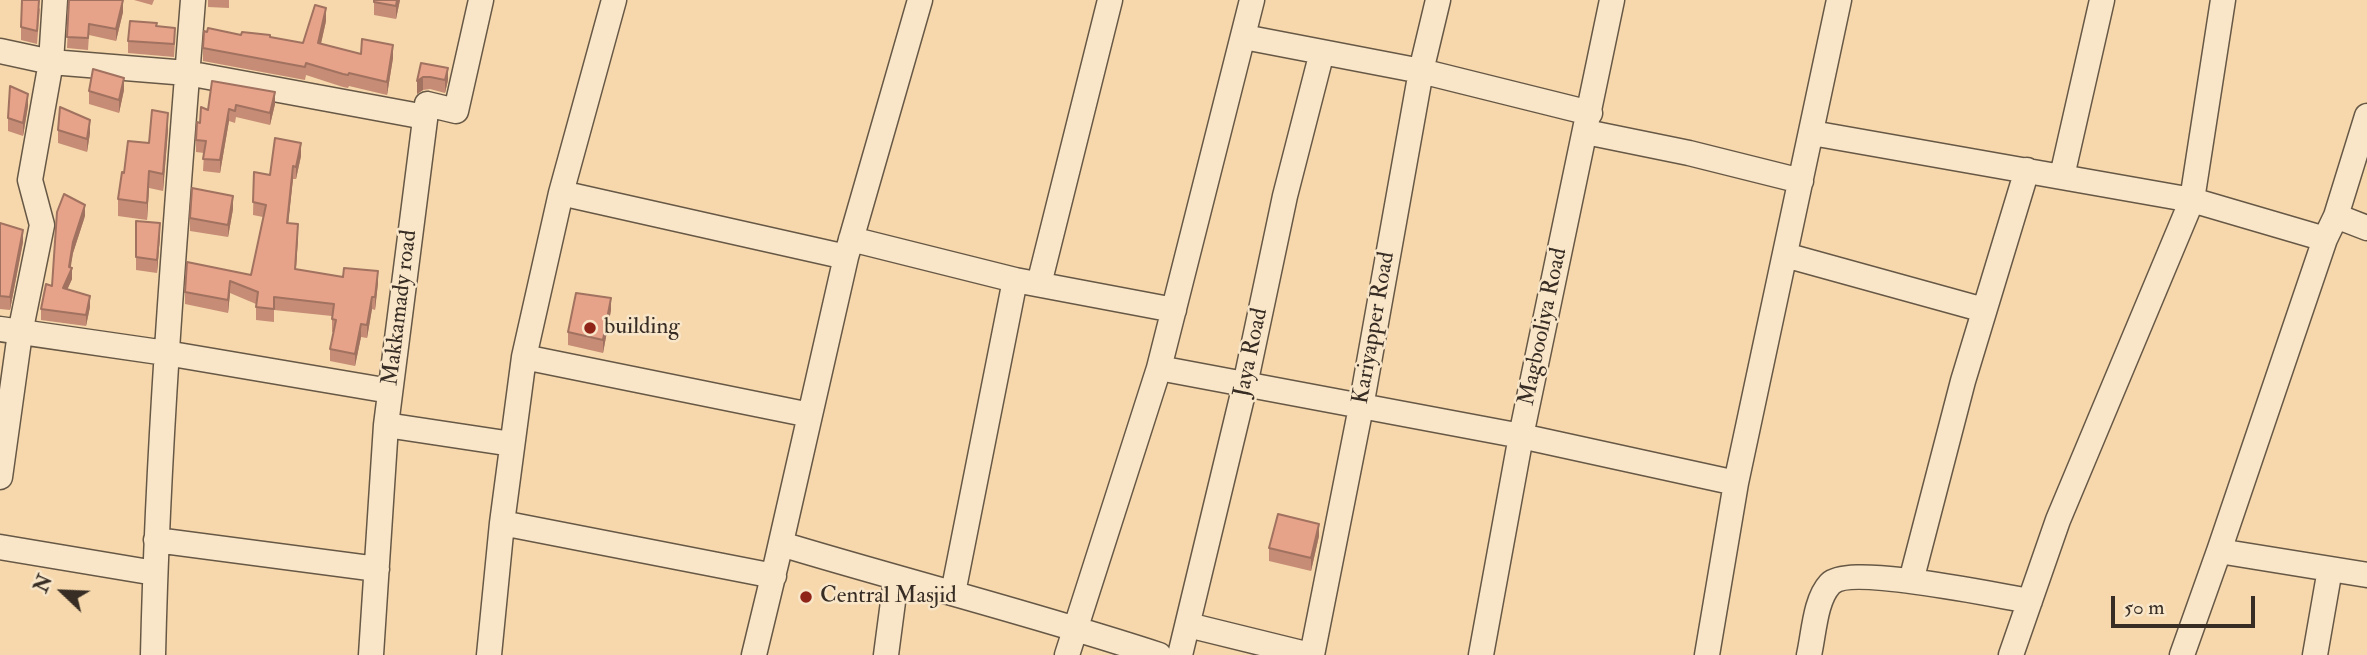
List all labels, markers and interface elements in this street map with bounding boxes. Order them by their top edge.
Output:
street label: Makkamady road [378,229,424,387]
street label: Magbooliya Road [1514,246,1574,408]
street label: Kariyapper Road [1348,250,1402,406]
street label: Jaya Road [1229,306,1275,400]
place label: building [604,314,680,342]
marker: building [582,320,598,336]
north arrow [28,557,98,627]
text: N [29,571,58,596]
scale bar [2115,582,2258,626]
place label: Central Masjid [820,583,957,611]
marker: Central Masjid [798,589,814,605]
text: 50 m [2124,594,2165,621]

